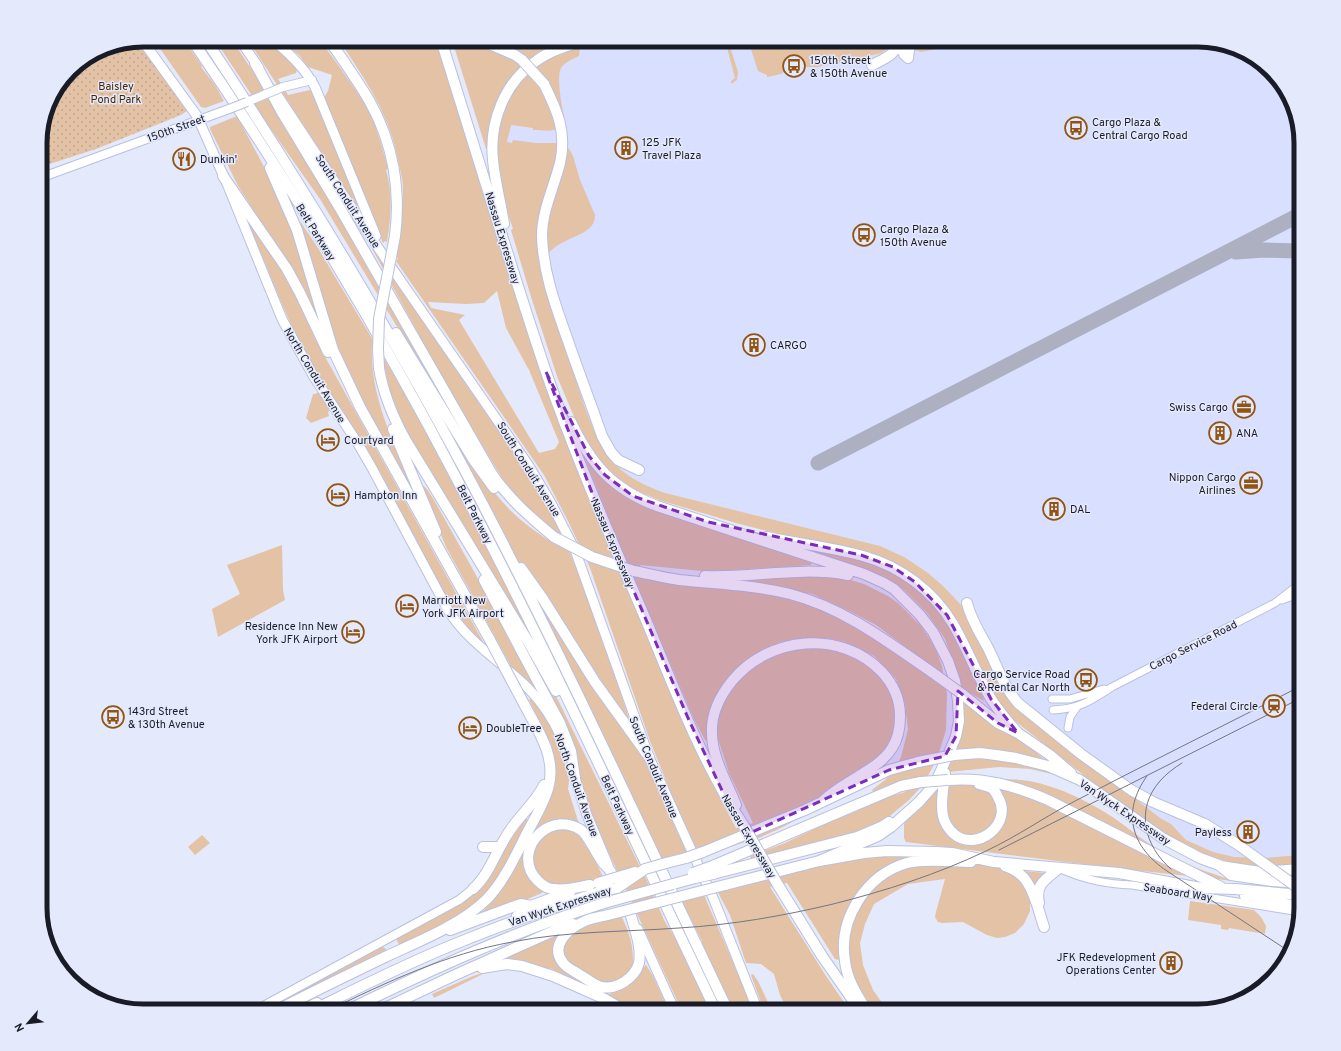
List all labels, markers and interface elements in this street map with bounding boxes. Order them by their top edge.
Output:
bus stop icon: 150th Street & 150th Avenue [781,53,807,79]
place label: 150th Street & 150th Avenue [810,54,887,81]
park label: Baisley Pond Park [91,80,142,107]
street label: 150th Street [145,112,207,146]
bus stop icon: Cargo Plaza & Central Cargo Road [1063,115,1089,141]
place label: Cargo Plaza & Central Cargo Road [1092,116,1188,143]
building icon: 125 JFK Travel Plaza [613,135,639,161]
place label: 125 JFK Travel Plaza [642,136,701,163]
restaurant icon: Dunkin' [171,146,197,172]
street label: South Conduit Avenue [312,152,383,251]
place label: Dunkin' [200,153,237,167]
street label: Nassau Expressway [481,190,523,286]
street label: Belt Parkway [292,201,338,264]
bus stop icon: Cargo Plaza & 150th Avenue [851,222,877,248]
place label: Cargo Plaza & 150th Avenue [880,223,949,250]
street label: North Conduit Avenue [280,325,348,426]
building icon: CARGO [741,332,767,358]
place label: CARGO [770,339,807,353]
office icon: Swiss Cargo [1231,394,1257,420]
place label: Swiss Cargo [1169,401,1228,415]
street label: South Conduit Avenue [493,419,563,520]
building icon: ANA [1207,420,1233,446]
hotel icon: Courtyard [315,427,341,453]
place label: ANA [1236,427,1258,441]
place label: Courtyard [344,434,394,448]
office icon: Nippon Cargo Airlines [1238,470,1264,496]
place label: Nippon Cargo Airlines [1169,471,1236,498]
hotel icon: Hampton Inn [325,482,351,508]
street label: Belt Parkway [453,482,495,547]
place label: Hampton Inn [354,489,417,503]
building icon: DAL [1041,496,1067,522]
street label: Nassau Expressway [587,497,637,590]
place label: DAL [1070,503,1090,517]
hotel icon: Marriott New York JFK Airport [394,593,420,619]
place label: Marriott New York JFK Airport [422,594,504,621]
street label: Cargo Service Road [1147,618,1240,674]
hotel icon: Residence Inn New York JFK Airport [340,619,366,645]
place label: Residence Inn New York JFK Airport [245,620,338,647]
bus stop icon: Cargo Service Road & Rental Car North [1073,667,1099,693]
place label: Cargo Service Road & Rental Car North [973,668,1070,695]
station icon: Federal Circle [1261,693,1287,719]
place label: Federal Circle [1191,700,1258,714]
bus stop icon: 143rd Street & 130th Avenue [100,704,126,730]
place label: 143rd Street & 130th Avenue [128,705,205,732]
street label: South Conduit Avenue [625,714,681,820]
hotel icon: DoubleTree [457,715,483,741]
place label: DoubleTree [486,722,542,736]
street label: North Conduit Avenue [551,732,601,839]
street label: Belt Parkway [597,773,637,838]
street label: Van Wyck Expressway [1076,777,1173,849]
street label: Nassau Expressway [717,792,779,881]
building icon: Payless [1235,819,1261,845]
place label: Payless [1195,826,1232,840]
street label: Seaboard Way [1142,881,1214,905]
street label: Van Wyck Expressway [507,884,614,930]
building icon: JFK Redevelopment Operations Center [1158,950,1184,976]
place label: JFK Redevelopment Operations Center [1057,951,1157,978]
north arrow [8,1003,48,1043]
text: N [12,1020,28,1034]

